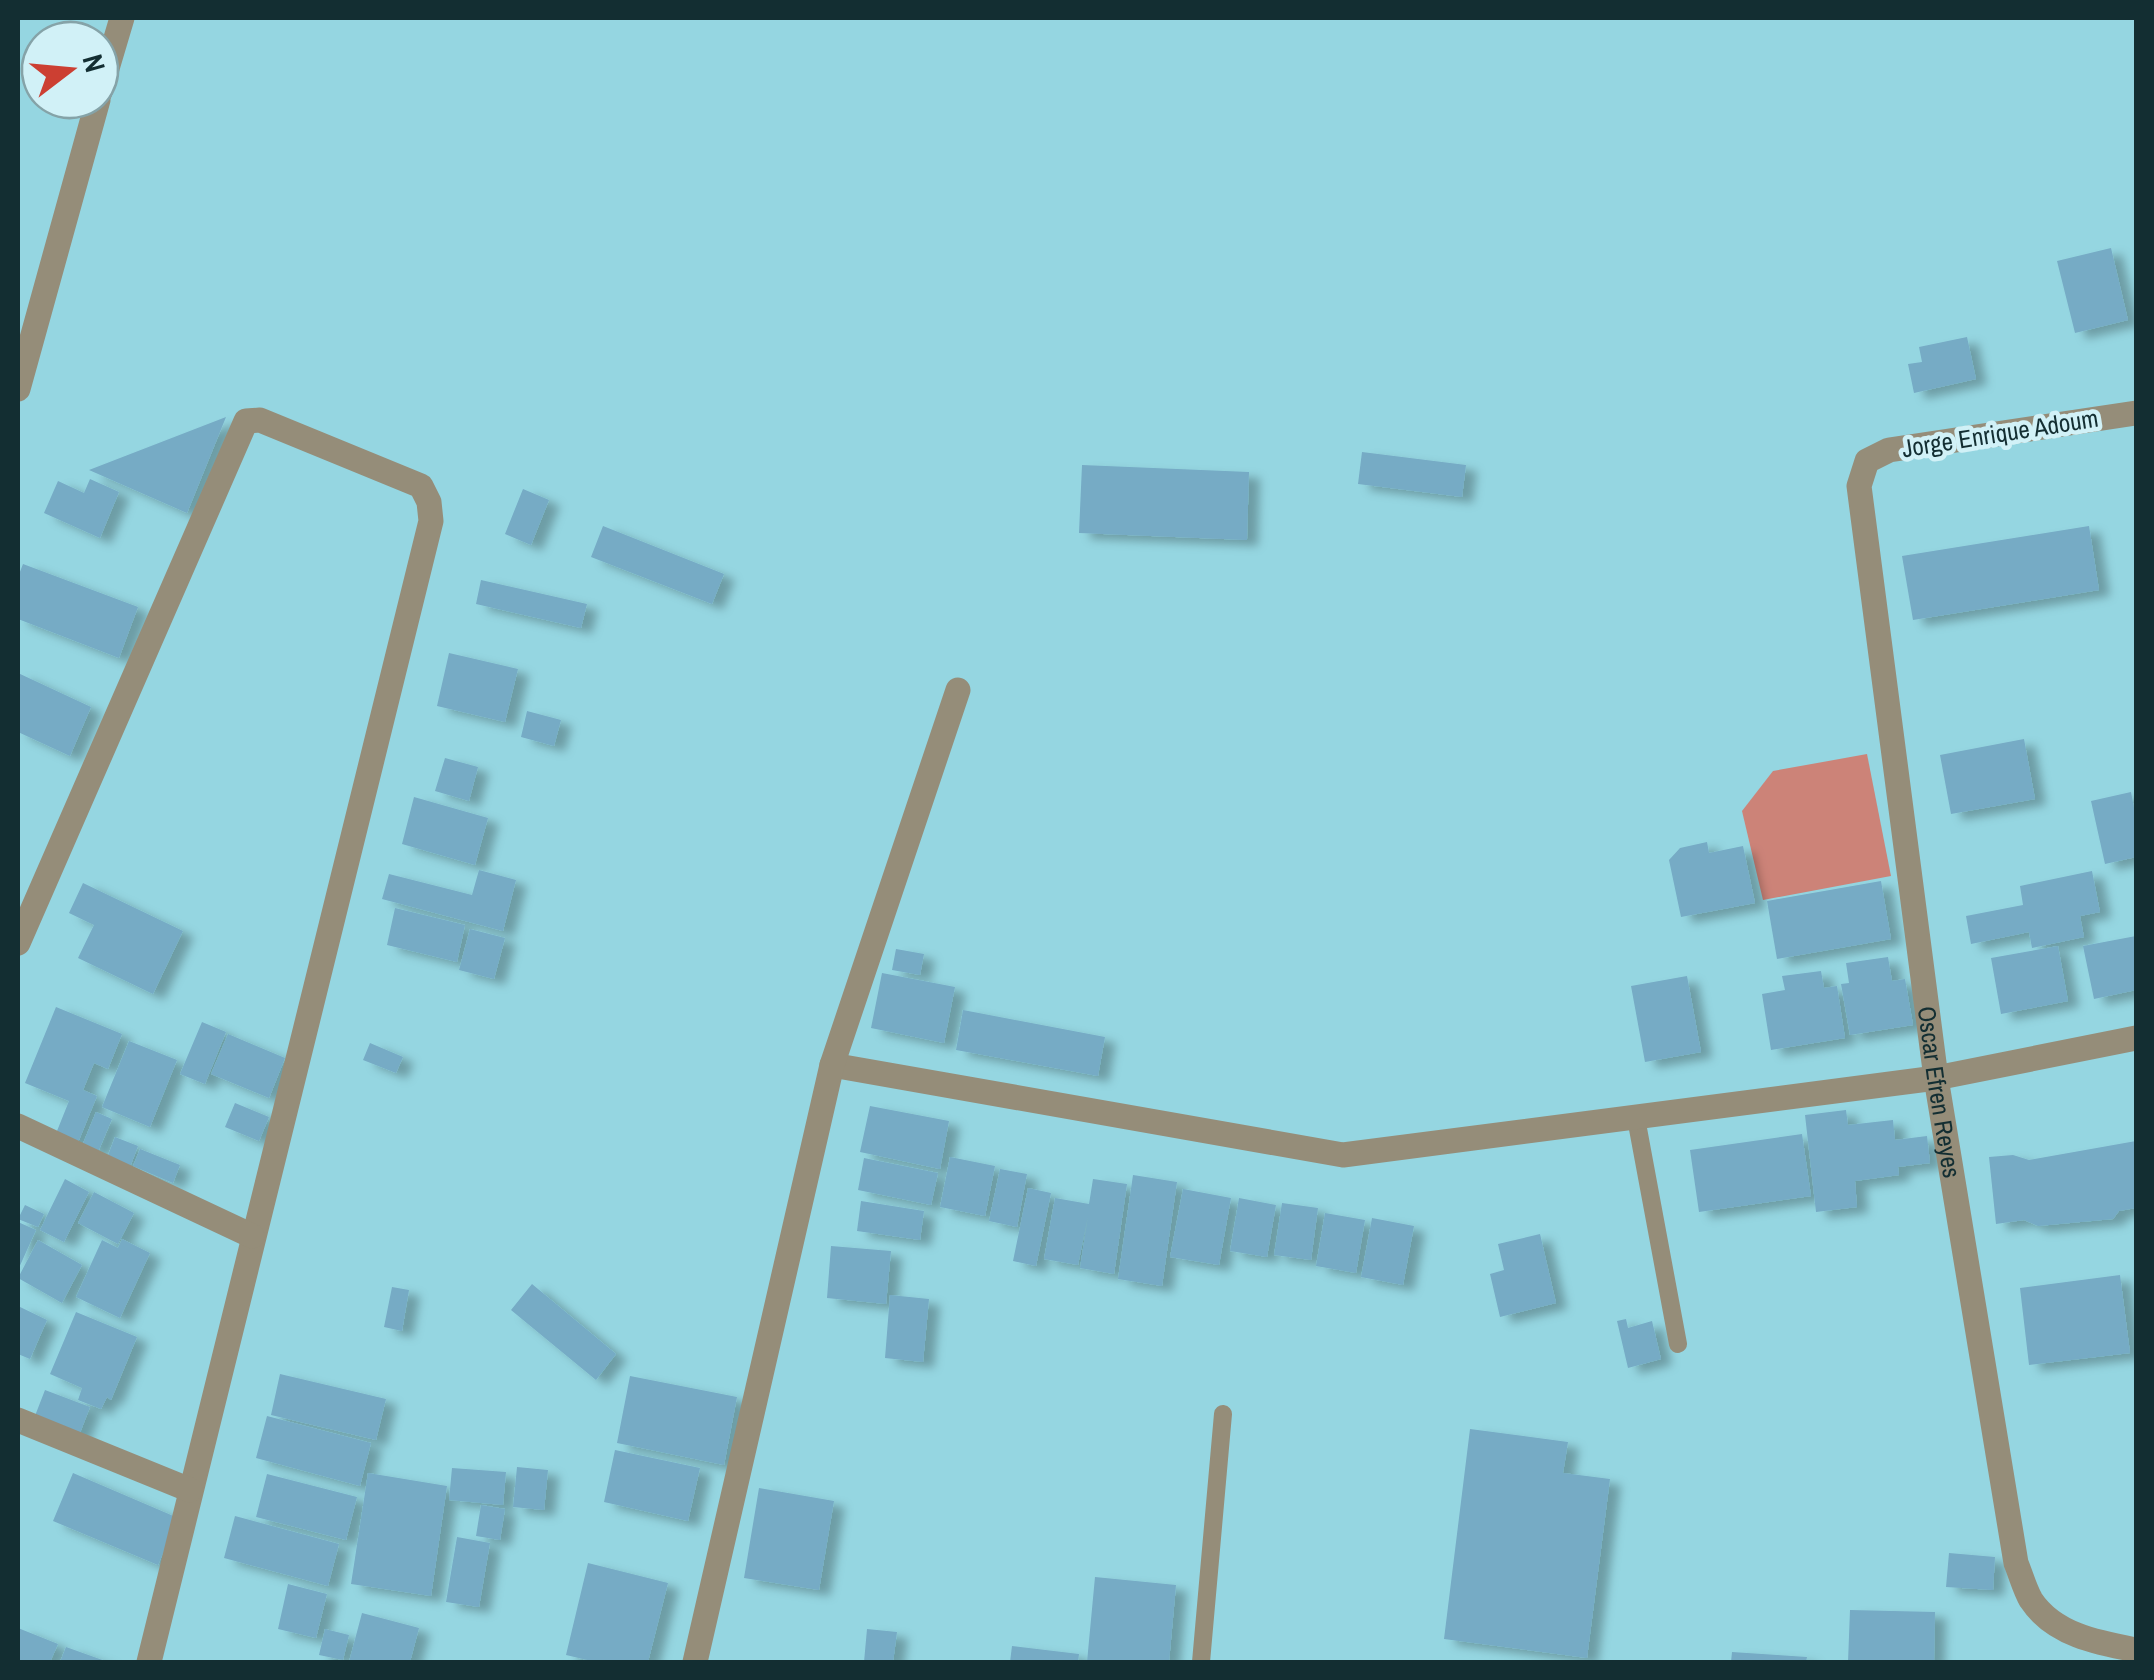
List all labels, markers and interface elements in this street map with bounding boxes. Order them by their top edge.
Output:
north arrow [20,20,120,120]
text: N [73,50,115,76]
street label: Jorge Enrique Adoum [1899,401,2101,465]
street label: Oscar Efren Reyes [1910,1004,1969,1180]

